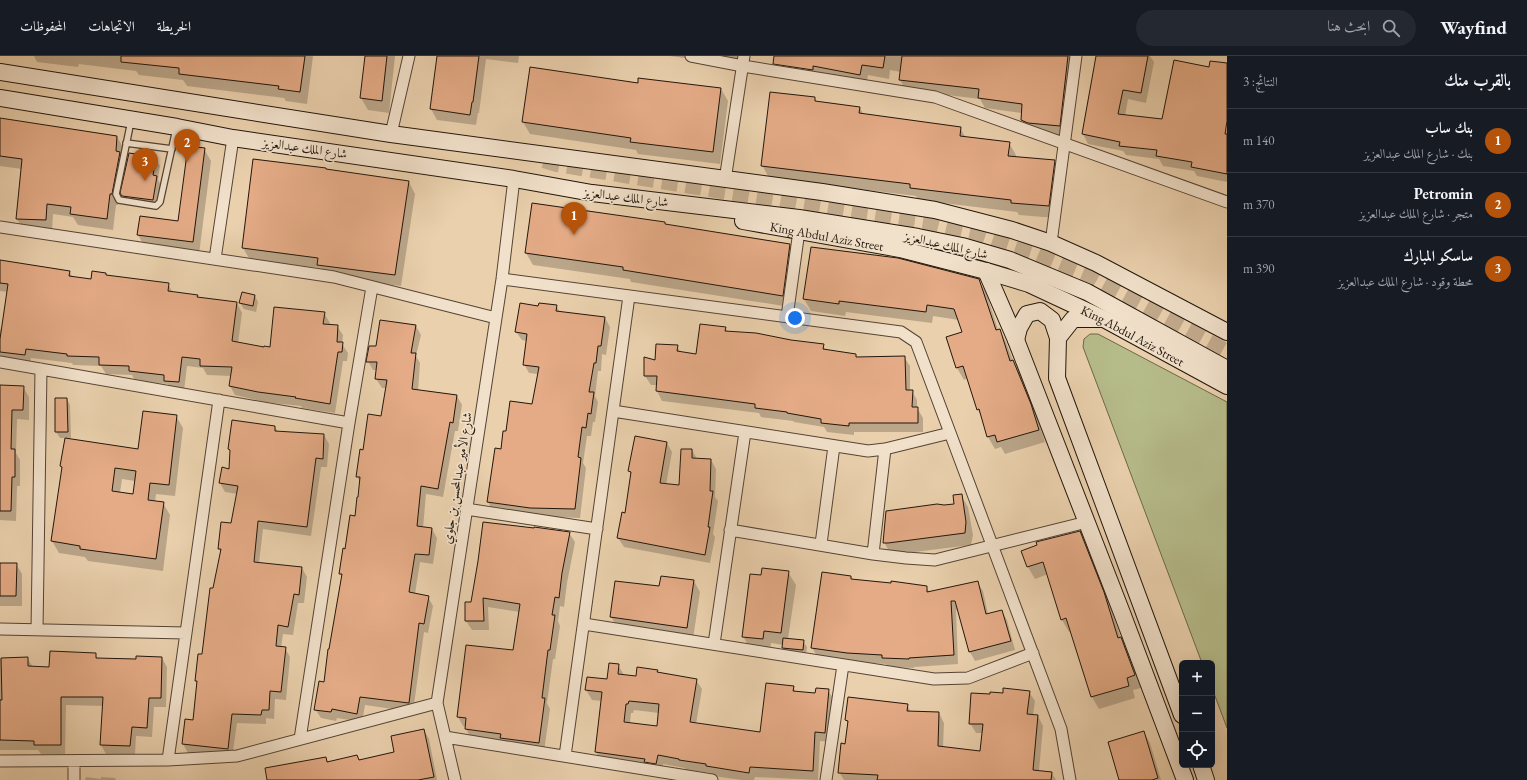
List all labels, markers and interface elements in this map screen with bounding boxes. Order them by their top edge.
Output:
search box [1136,10,1416,46]
text: Wayfind [1440,15,1507,40]
text: ابحث هنا [1327,16,1370,35]
text: المحفوظات [20,17,66,35]
text: الاتجاهات [88,17,135,35]
text: الخريطة [157,17,191,35]
icon: search [1380,17,1402,39]
text: بالقرب منك [1444,69,1511,91]
text: النتائج: 3 [1243,73,1278,90]
text: بنك ساب [1425,118,1473,137]
pin: 2 [174,129,200,162]
text: 140 m [1243,132,1274,149]
text: 1 [1495,132,1501,149]
street label: شارع الملك عبدالعزيز [259,133,348,165]
text: بنك · شارع الملك عبدالعزيز [1364,145,1473,162]
pin: 3 [132,148,158,181]
street label: شارع الملك عبدالعزيز [580,183,669,214]
text: Petromin [1414,184,1473,203]
text: 370 m [1243,196,1274,213]
text: 2 [1495,196,1501,213]
pin: 1 [561,202,587,235]
text: متجر · شارع الملك عبدالعزيز [1359,205,1473,222]
street label: King Abdul Aziz Street [769,217,885,254]
street label: شارع الملك عبدالعزيز [900,227,990,266]
text: ساسكو المبارك [1403,246,1473,265]
text: 390 m [1243,260,1274,277]
text: 3 [1495,260,1501,277]
text: محطة وقود · شارع الملك عبدالعزيز [1338,273,1473,290]
street label: King Abdul Aziz Street [1078,301,1188,370]
your location [785,308,805,328]
street label: شارع الأمير عبدالمحسن بن جلوي [438,411,479,546]
map controls [1179,660,1215,768]
button: + [1179,660,1215,696]
button: − [1179,696,1215,732]
button: locate [1179,732,1215,768]

